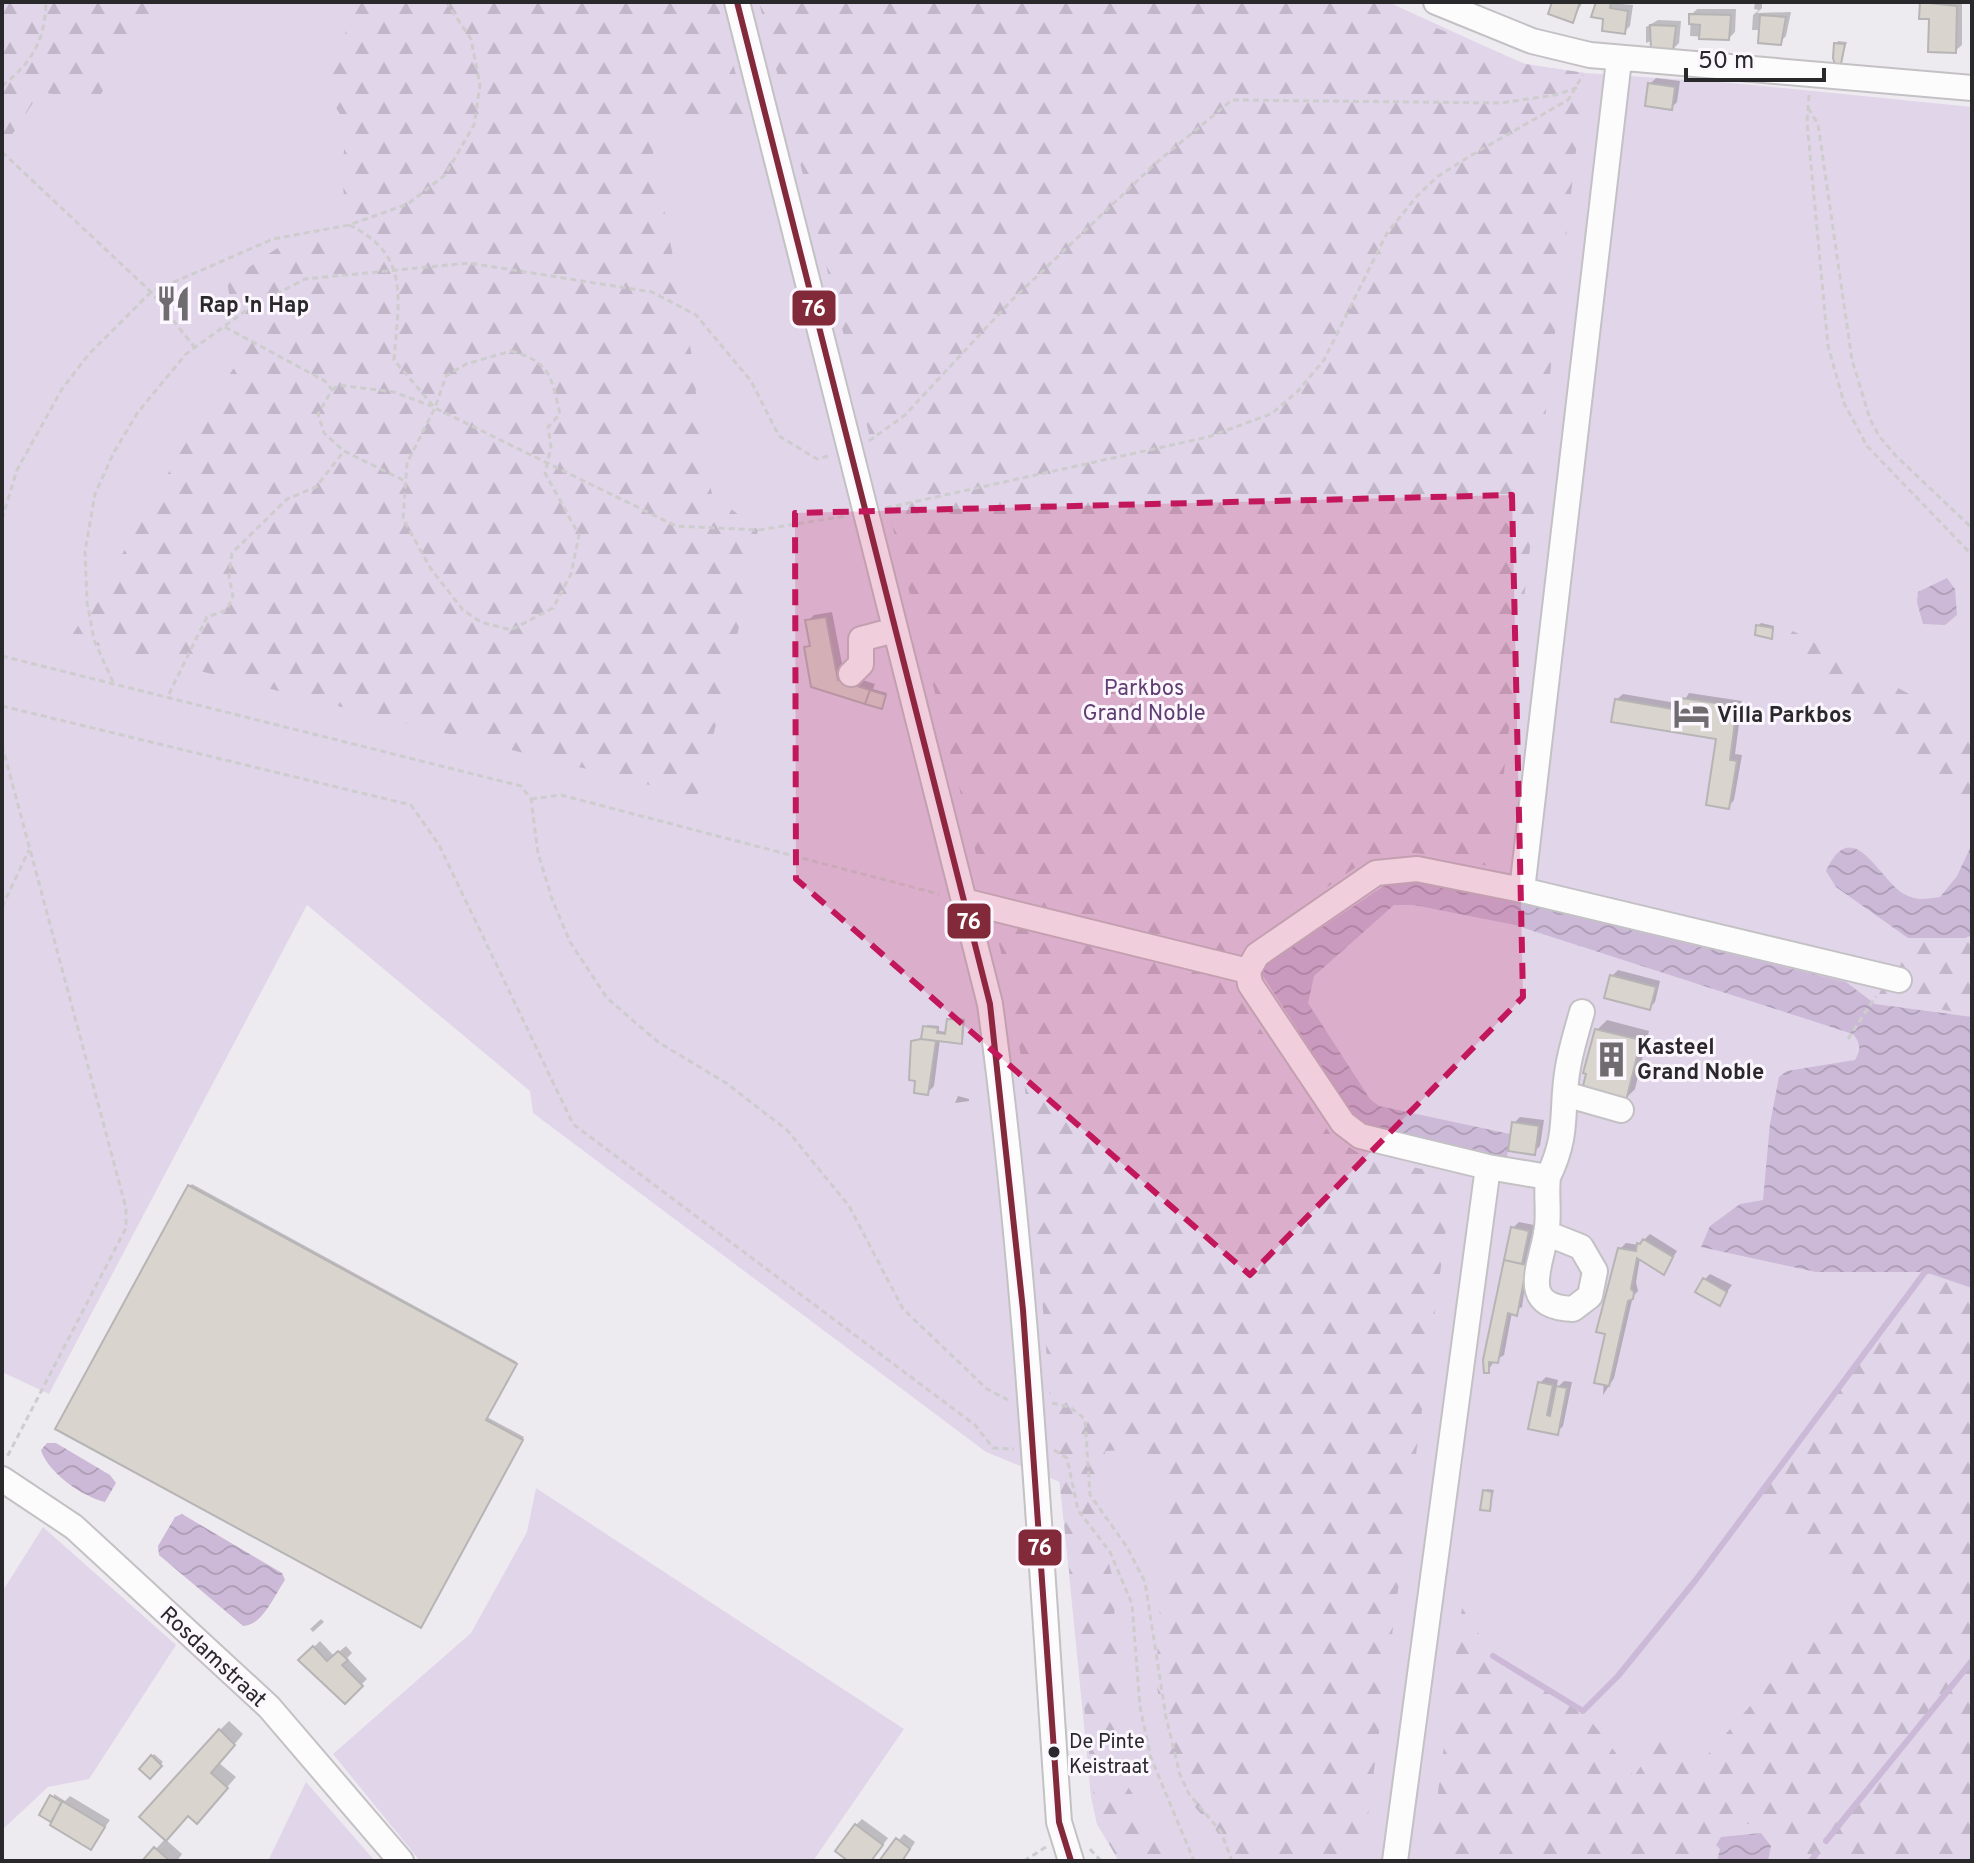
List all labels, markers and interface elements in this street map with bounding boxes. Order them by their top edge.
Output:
scale bar [1686,32,1824,82]
text: 50 m [1698,47,1754,77]
restaurant icon: Rap 'n Hap [154,285,192,323]
line badge: 76 [791,289,837,327]
place label: Rap 'n Hap [199,293,309,320]
text: 76 [802,297,826,324]
park label: Parkbos Grand Noble [1082,676,1206,728]
hotel icon: Villa Parkbos [1672,695,1710,733]
place label: Villa Parkbos [1717,703,1852,730]
line badge: 76 [946,902,992,940]
text: 76 [957,910,981,937]
place label: Kasteel Grand Noble [1637,1035,1764,1087]
building icon: Kasteel Grand Noble [1592,1040,1630,1078]
line badge: 76 [1017,1528,1063,1567]
text: 76 [1028,1536,1052,1563]
street label: Rosdamstraat [153,1602,271,1714]
place label: De Pinte Keistraat [1069,1730,1149,1781]
marker: De Pinte Keistraat [1046,1744,1062,1760]

